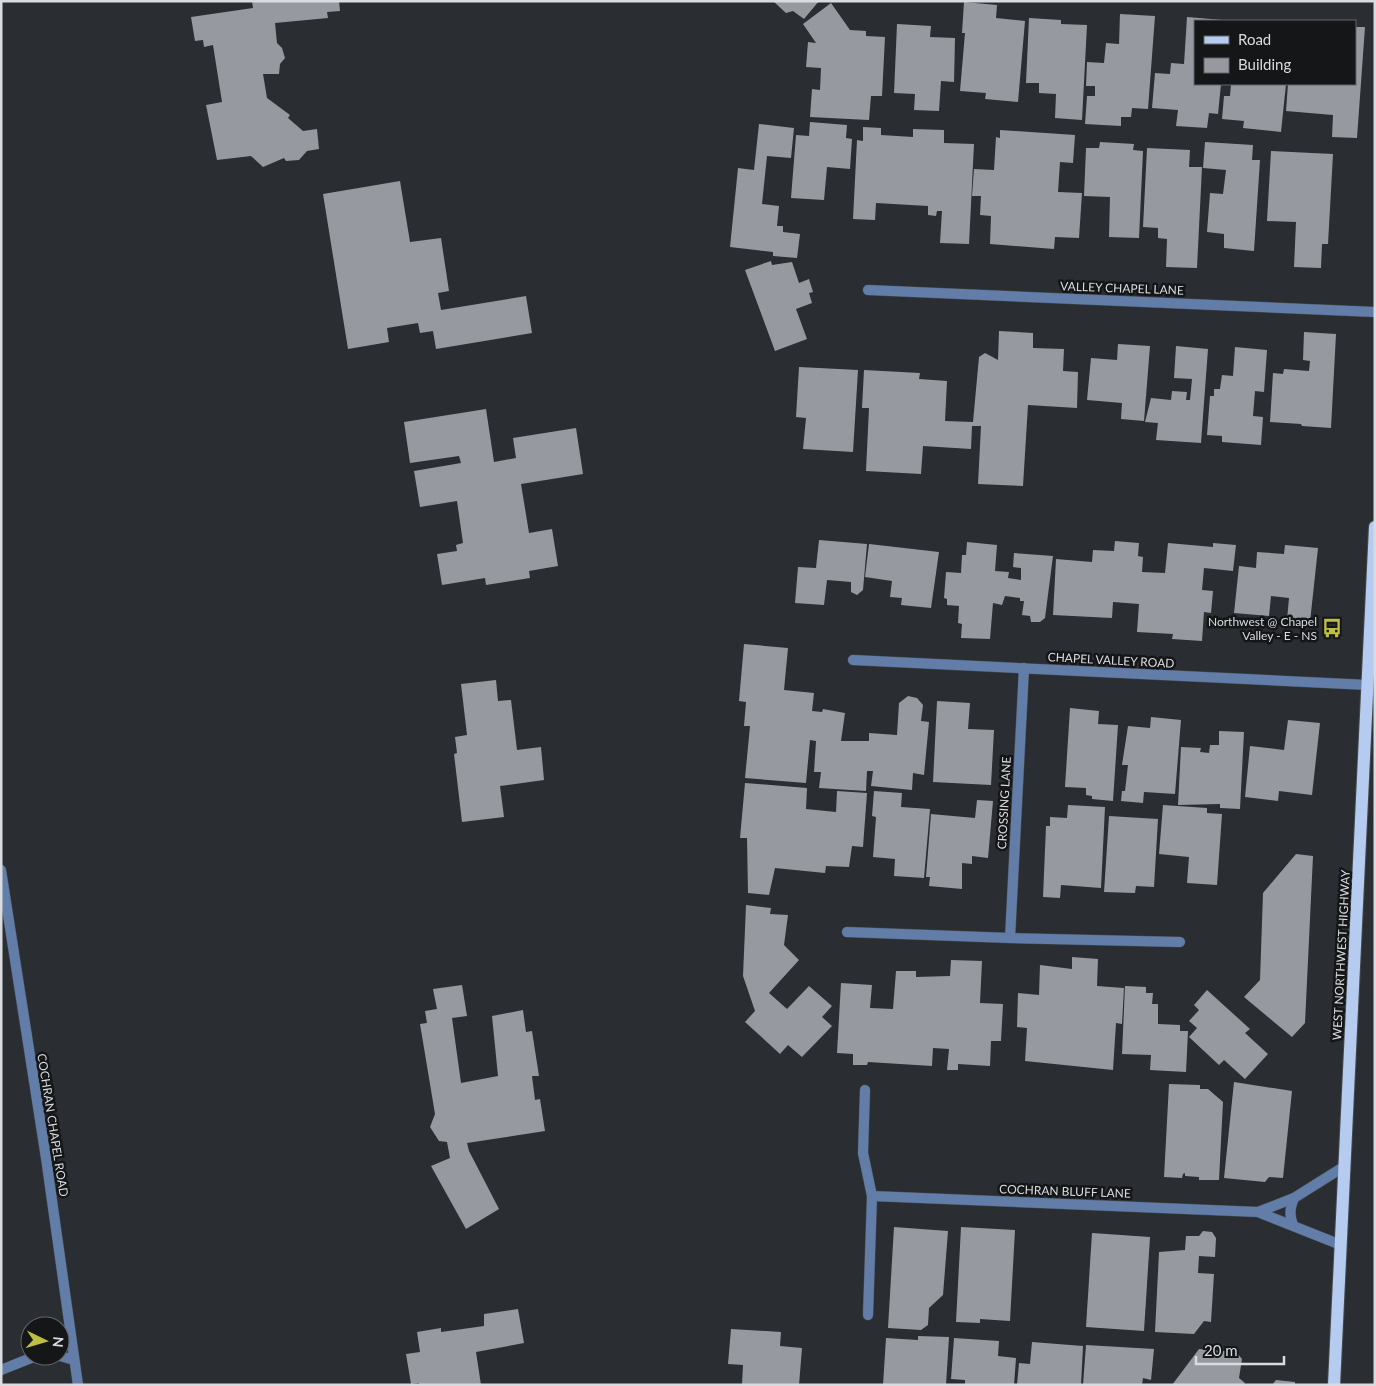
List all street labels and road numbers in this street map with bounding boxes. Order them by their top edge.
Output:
street label: VALLEY CHAPEL LANE [1060,278,1184,298]
street label: CHAPEL VALLEY ROAD [1047,649,1175,671]
street label: CROSSING LANE [994,756,1014,850]
street label: WEST NORTHWEST HIGHWAY [1329,869,1353,1041]
street label: COCHRAN CHAPEL ROAD [34,1052,72,1198]
street label: COCHRAN BLUFF LANE [999,1181,1131,1201]

